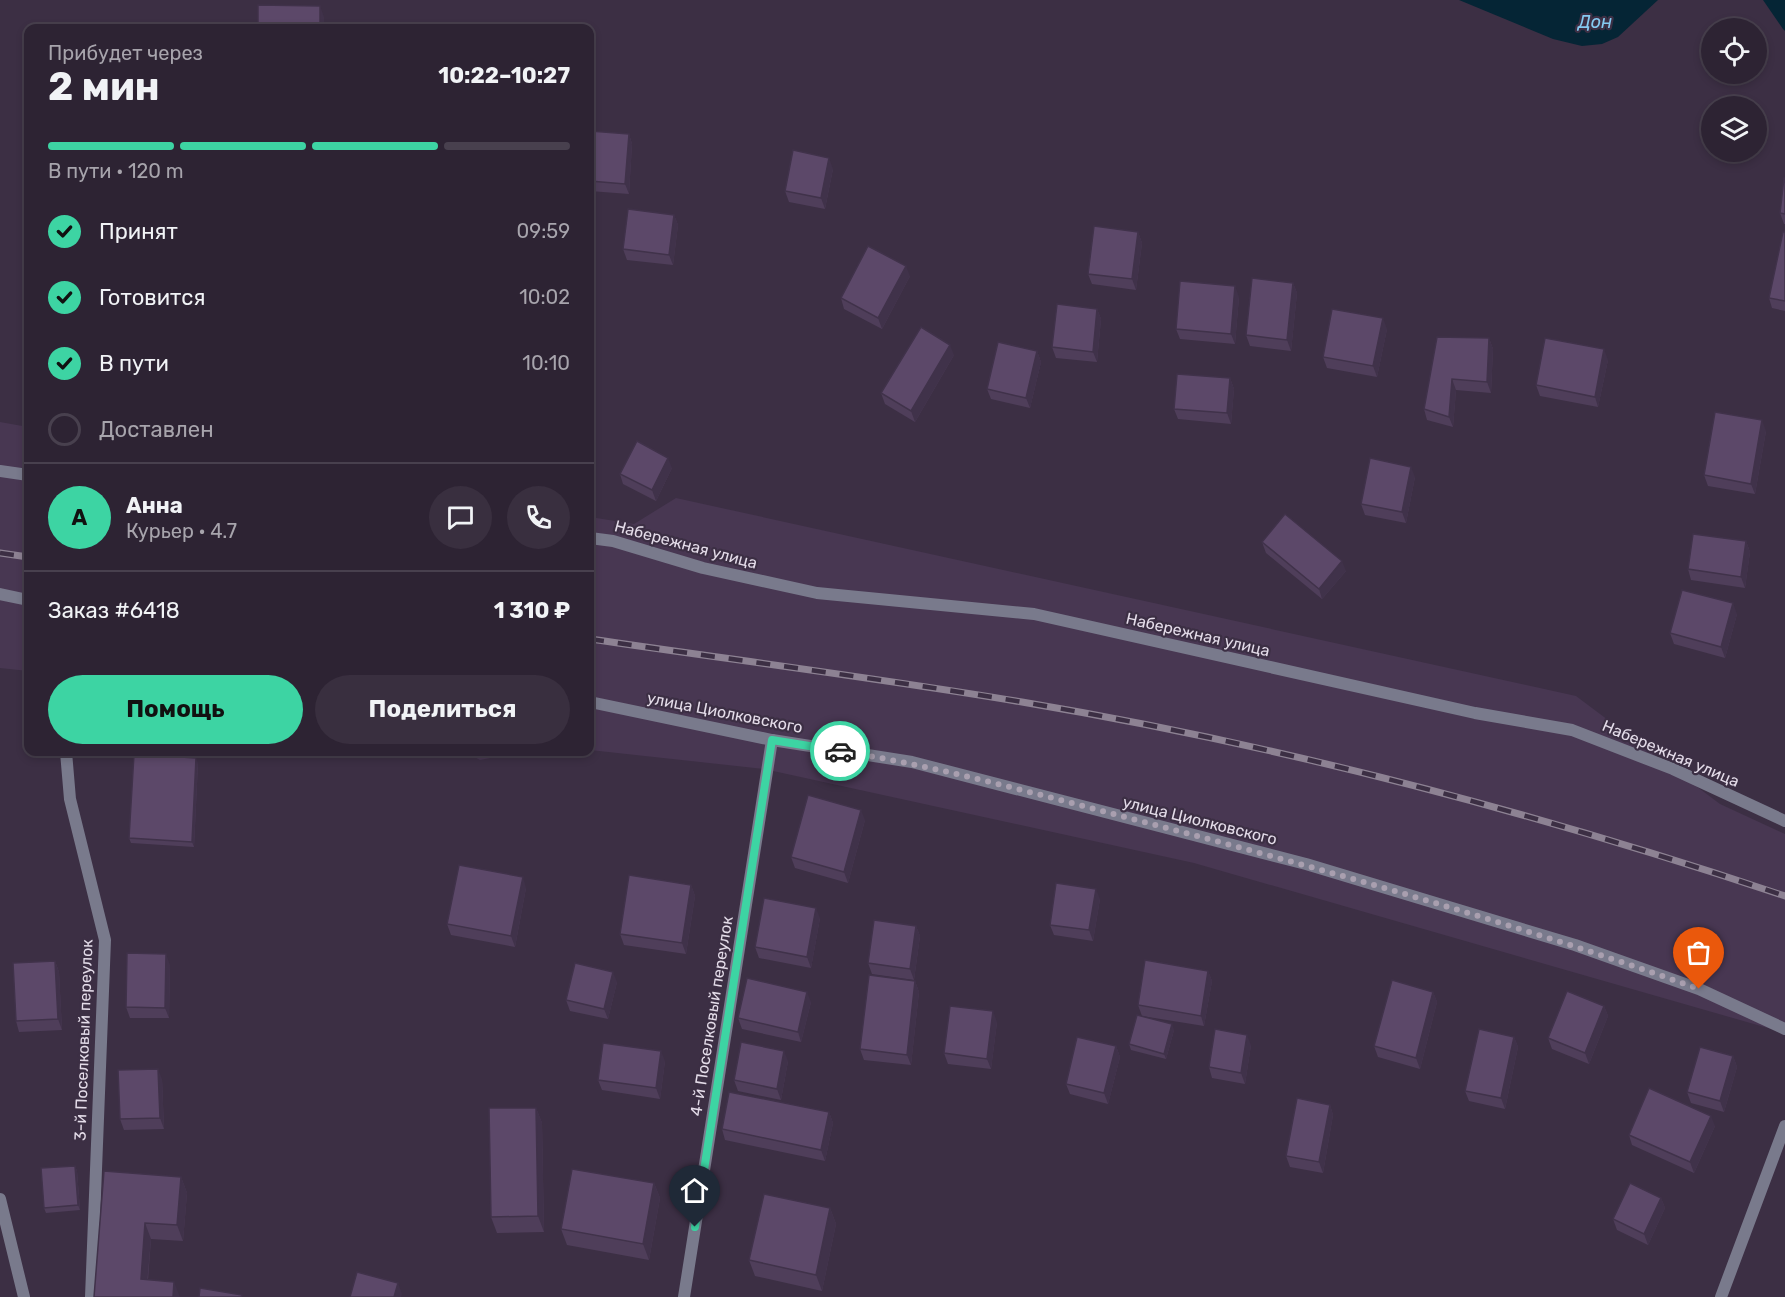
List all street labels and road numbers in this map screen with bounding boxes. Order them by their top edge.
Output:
street label: Набережная улица [612,516,759,573]
street label: Набережная улица [1124,609,1272,660]
street label: улица Циолковского [645,688,804,737]
street label: Набережная улица [1599,716,1742,791]
street label: улица Циолковского [1121,792,1279,849]
street label: 4-й Поселковый переулок [686,914,737,1117]
street label: 3-й Поселковый переулок [70,938,97,1141]

